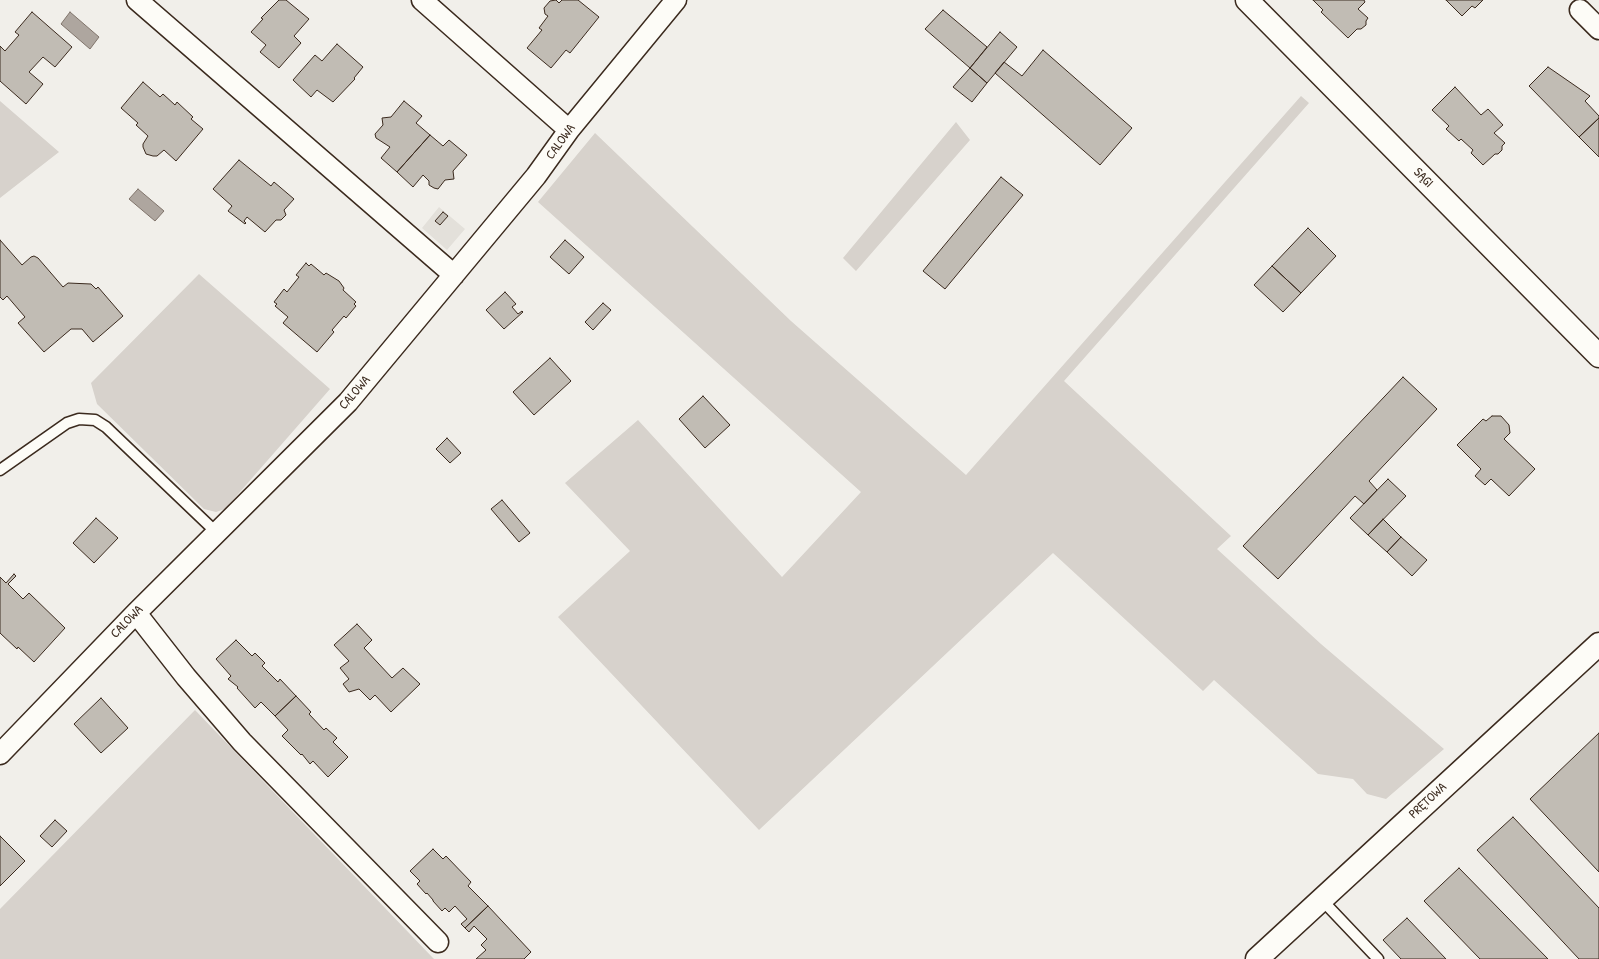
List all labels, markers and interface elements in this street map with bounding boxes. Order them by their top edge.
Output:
street label: CALOWA [543,121,579,163]
street label: SĄGI [1410,165,1436,191]
street label: CALOWA [336,373,374,413]
street label: CALOWA [108,602,146,642]
street label: PRĘTOWA [1406,780,1450,822]

